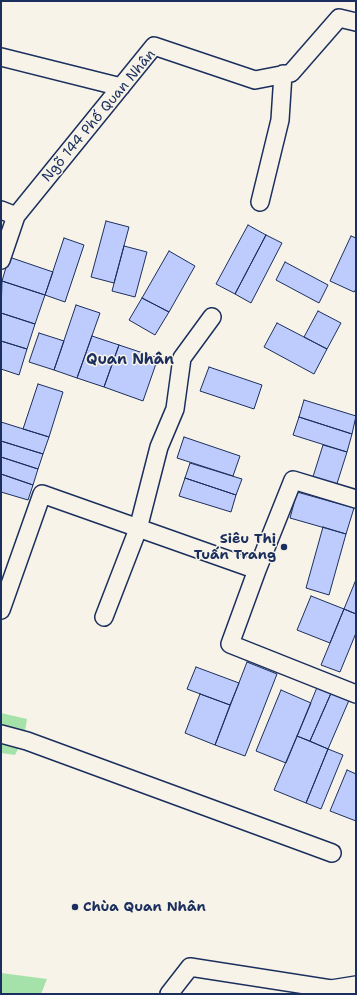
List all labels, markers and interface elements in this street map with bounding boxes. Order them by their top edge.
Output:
street label: Ngõ 144 Phố Quan Nhân [39,46,159,186]
district label: Quan Nhân [86,351,174,369]
place label: Siêu Thị Tuấn Trang [194,531,276,564]
marker: Siêu Thị Tuấn Trang [279,542,289,552]
place label: Chùa Quan Nhân [83,899,206,915]
marker: Chùa Quan Nhân [70,902,80,912]

